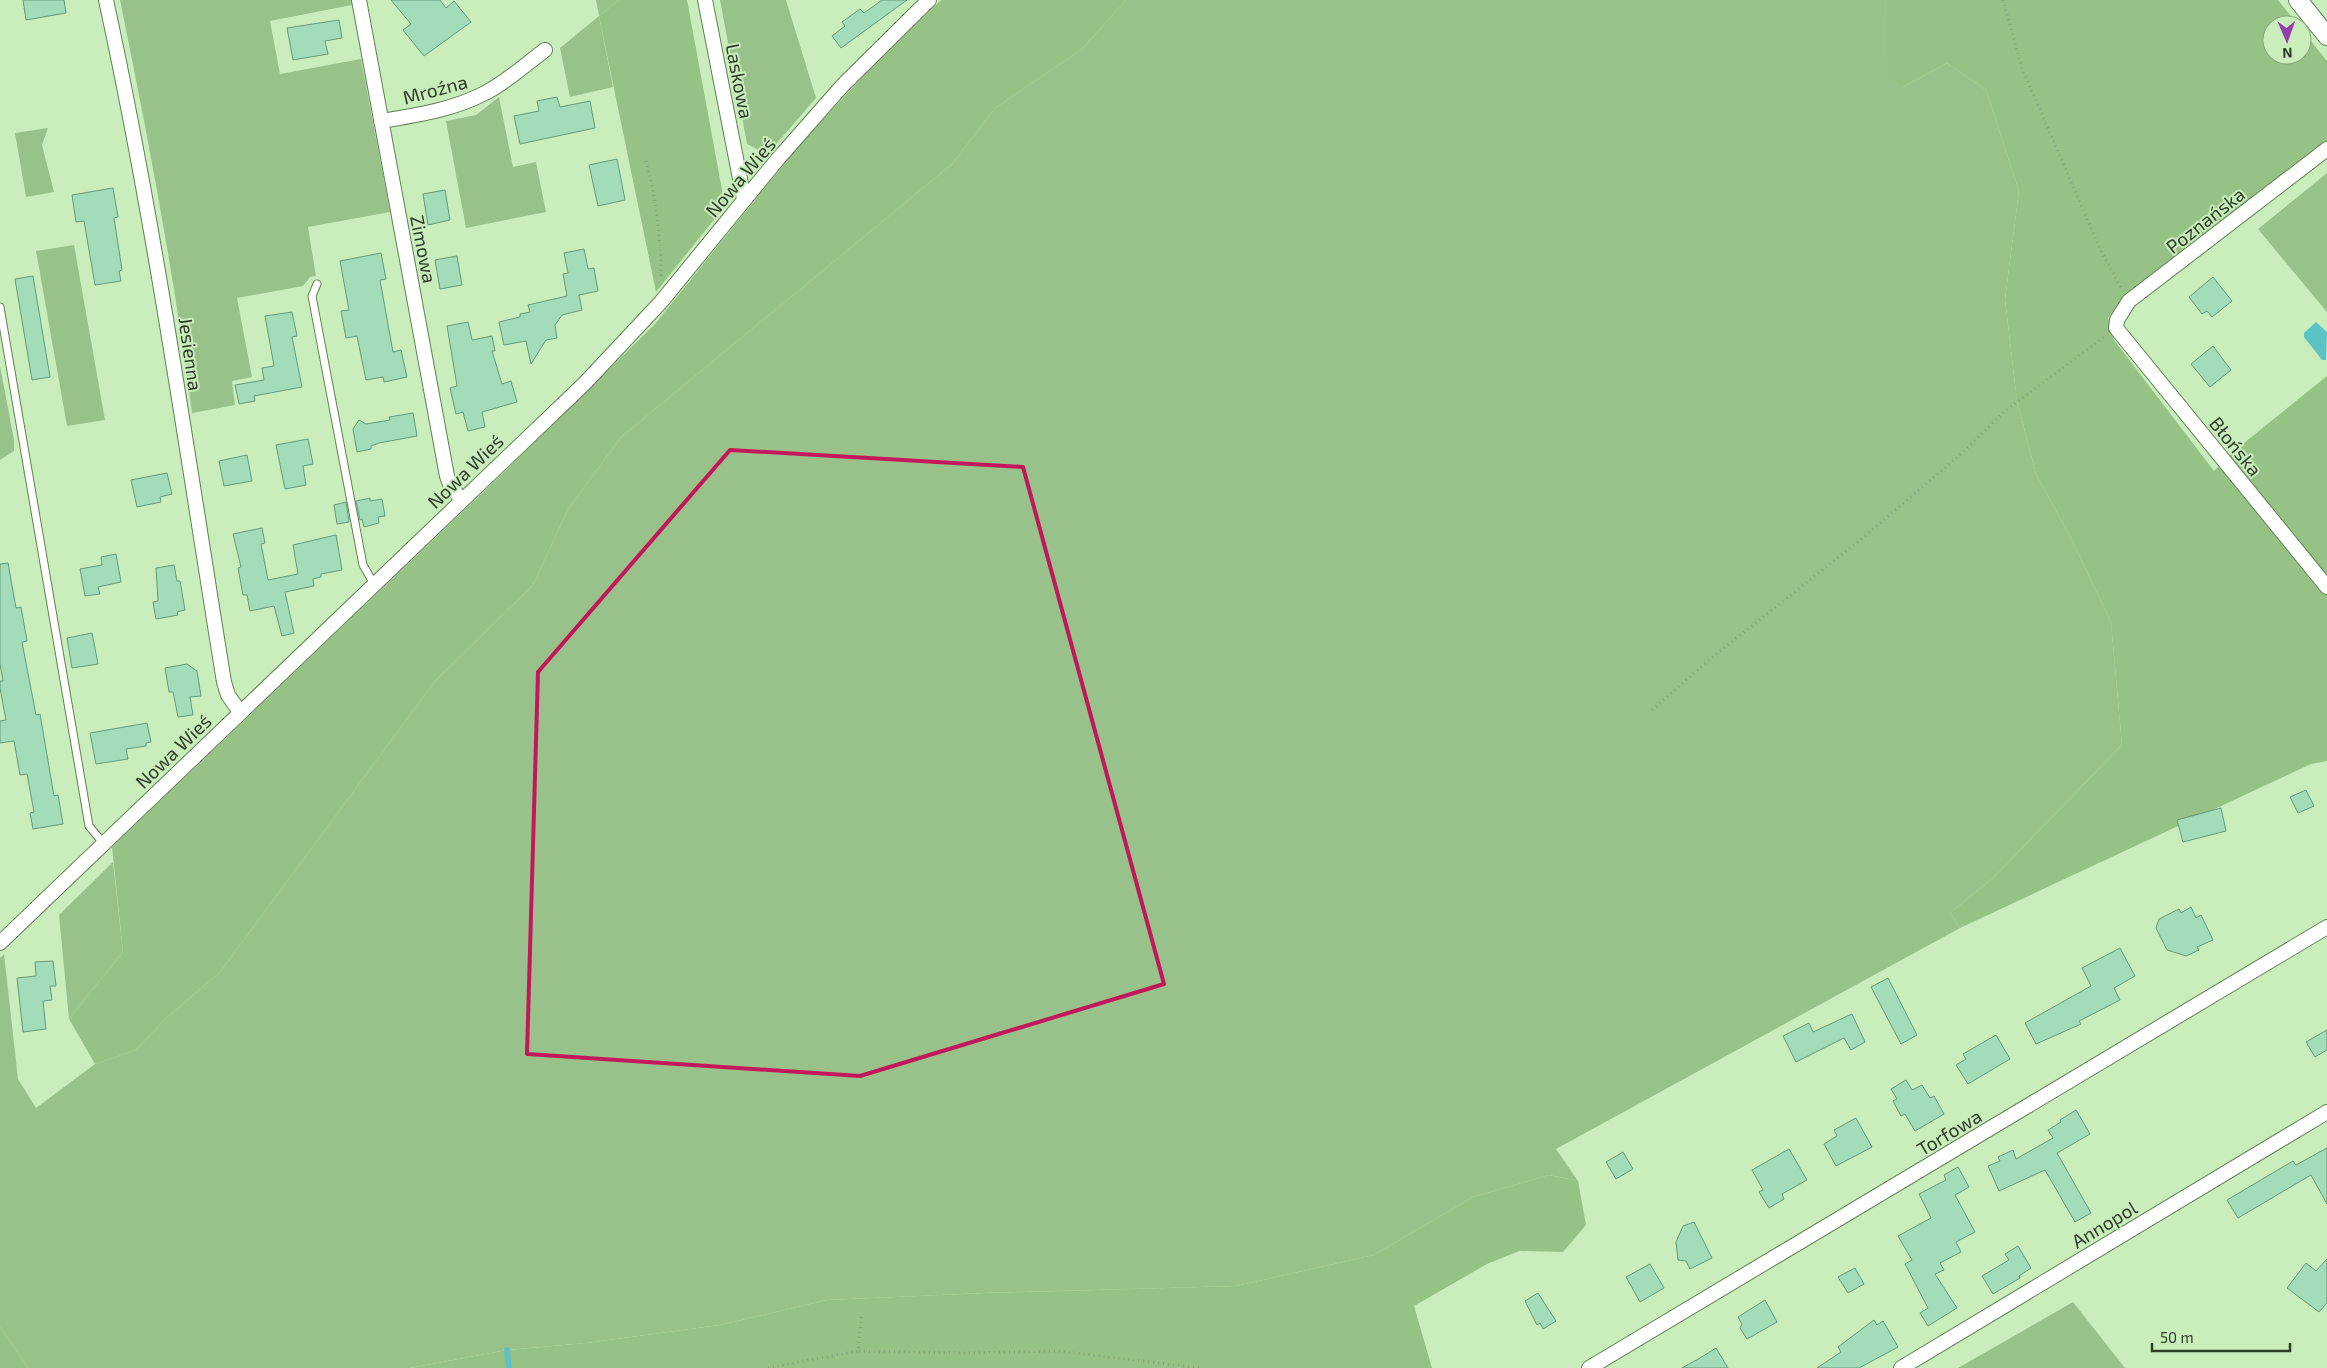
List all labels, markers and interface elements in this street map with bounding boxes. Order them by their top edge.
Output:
north arrow [2262,15,2312,65]
street label: Laskowa [721,41,759,121]
text: N [2282,45,2293,62]
street label: Mroźna [400,69,470,109]
street label: Nowa Wieś [700,133,780,221]
street label: Poznańska [2161,182,2249,258]
street label: Zimowa [406,213,442,285]
street label: Jesienna [174,316,208,392]
street label: Błońska [2205,412,2267,480]
street label: Nowa Wieś [422,429,508,513]
street label: Nowa Wieś [130,709,216,793]
street label: Torfowa [1913,1104,1985,1160]
street label: Annopol [2067,1195,2141,1252]
scale bar [2152,1320,2290,1352]
text: 50 m [2160,1328,2194,1346]

